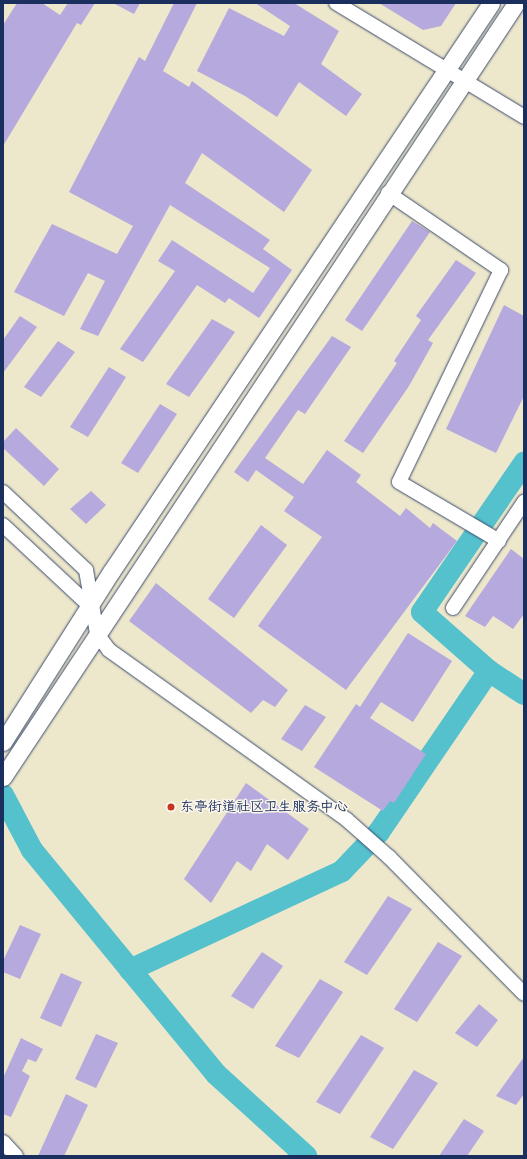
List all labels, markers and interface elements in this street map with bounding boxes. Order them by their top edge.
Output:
place label: 东亭街道社区卫生服务中心 [180,799,348,815]
marker: 东亭街道社区卫生服务中心 [165,801,177,813]

